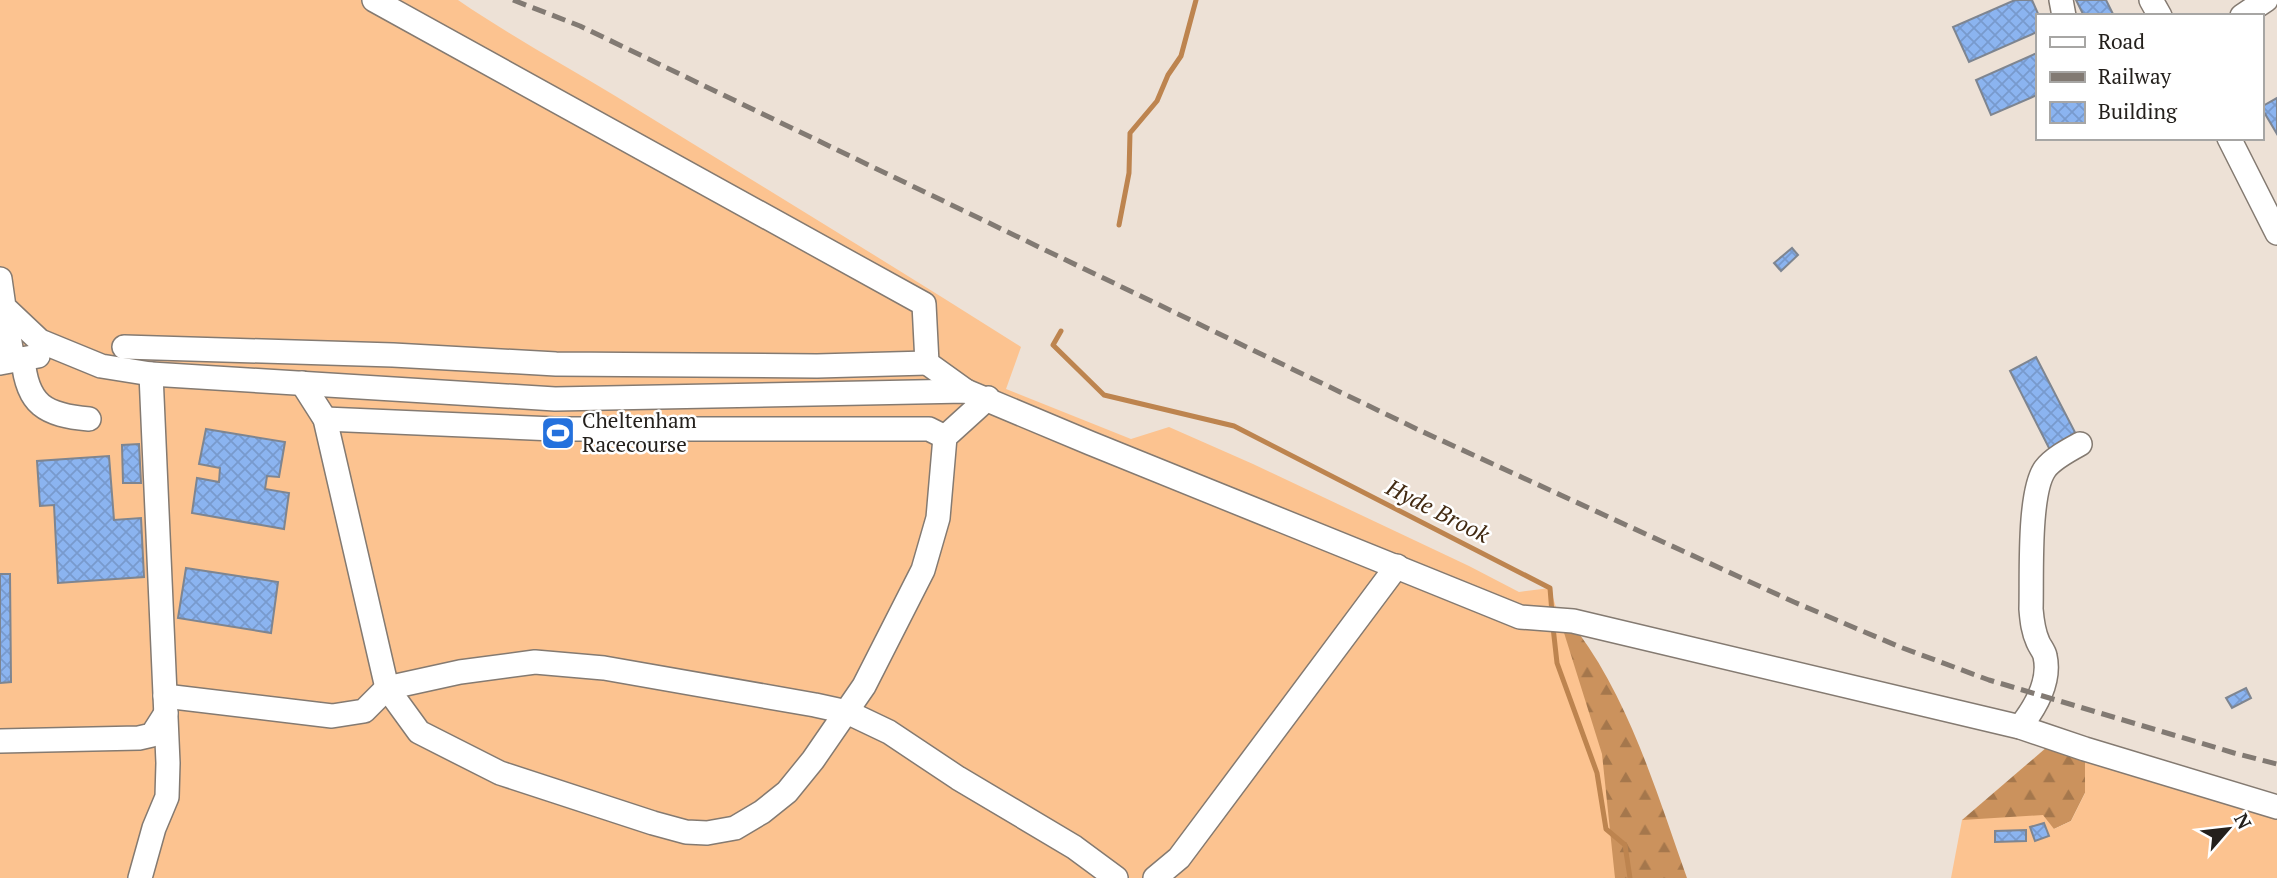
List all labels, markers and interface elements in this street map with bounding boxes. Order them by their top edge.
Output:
legend [2036,14,2263,140]
text: Road [2098,27,2145,55]
text: Railway [2098,62,2172,90]
text: Building [2098,97,2178,125]
place label: Cheltenham Racecourse [582,406,697,458]
sports icon: Cheltenham Racecourse [539,414,577,452]
water label: Hyde Brook [1380,471,1496,550]
north arrow [2193,794,2263,864]
text: N [2229,809,2258,834]

